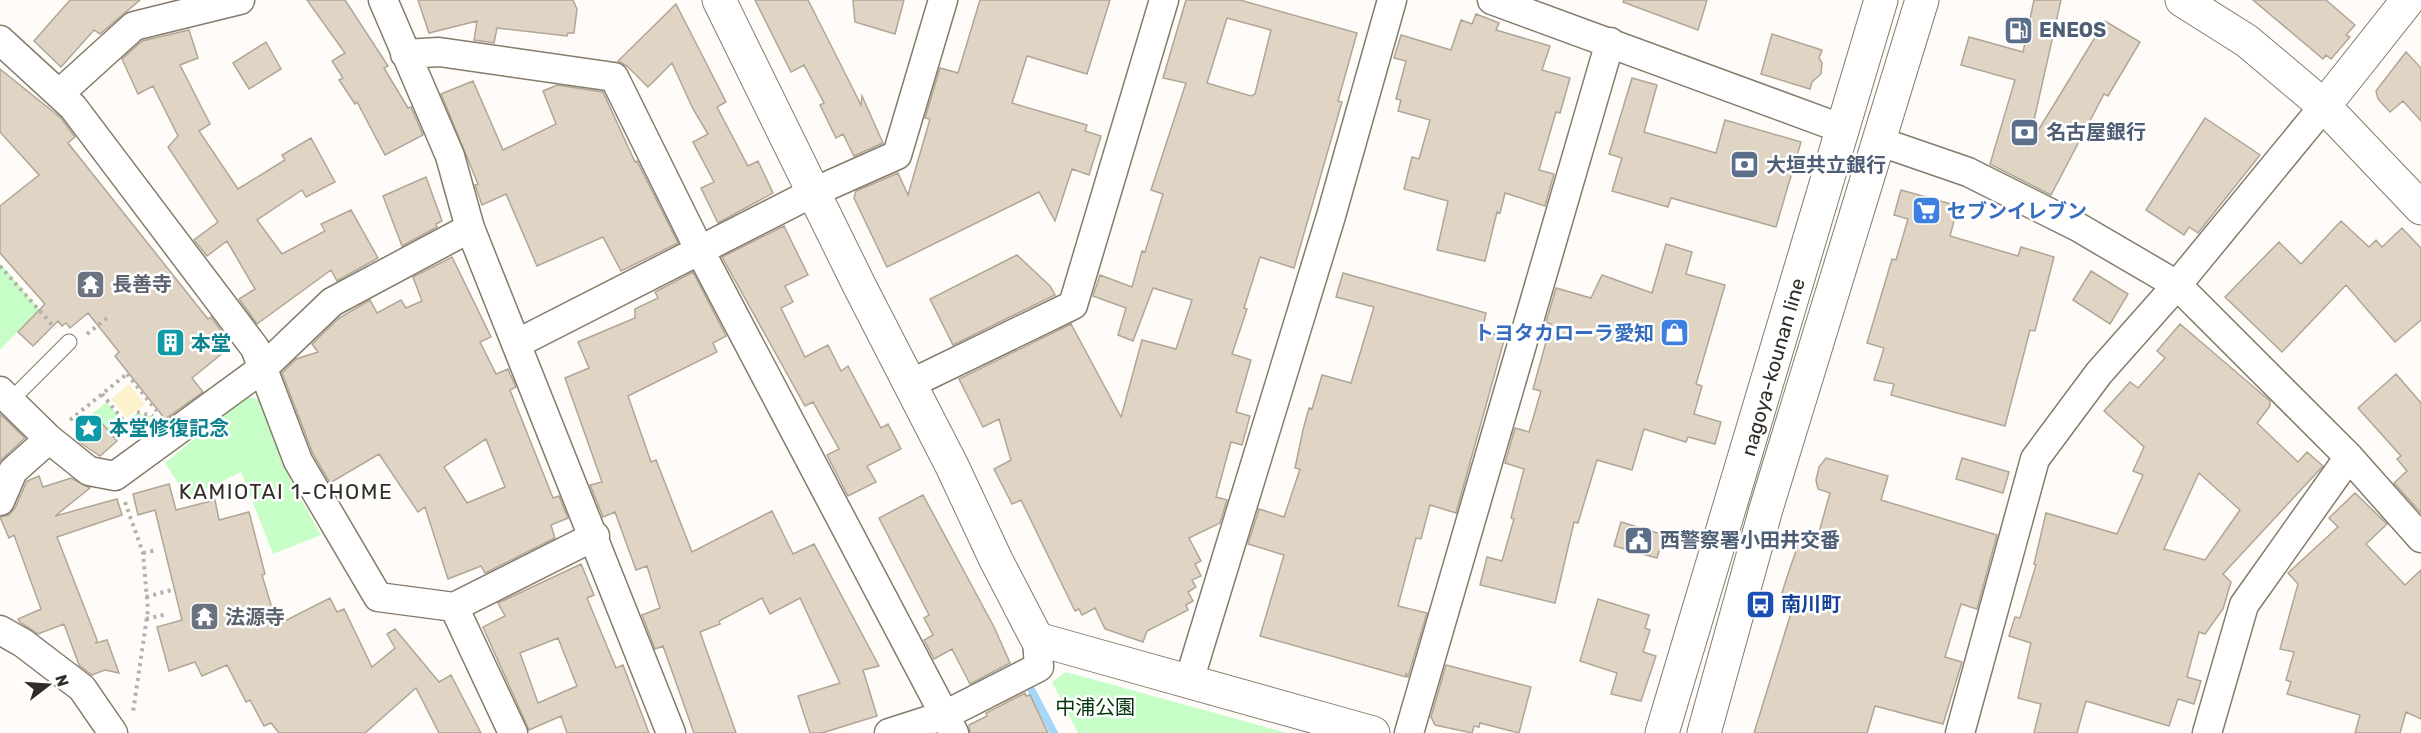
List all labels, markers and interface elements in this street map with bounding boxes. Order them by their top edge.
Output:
fuel station icon: ENEOS [2002,14,2034,46]
place label: ENEOS [2039,18,2106,42]
bank icon: 名古屋銀行 [2009,116,2041,148]
place label: 名古屋銀行 [2046,120,2146,144]
bank icon: 大垣共立銀行 [1729,149,1761,181]
place label: 大垣共立銀行 [1766,153,1886,177]
supermarket icon: セブンイレブン [1910,195,1942,227]
place label: セブンイレブン [1947,199,2087,223]
temple icon: 長善寺 [75,268,107,300]
place label: 長善寺 [112,272,172,296]
street label: nagoya-kounan line [1736,275,1810,459]
shop icon: トヨタカローラ愛知 [1659,317,1691,349]
place label: トヨタカローラ愛知 [1474,321,1654,345]
building icon: 本堂 [154,327,186,359]
place label: 本堂 [191,331,231,355]
place icon: 本堂修復記念 [72,412,104,444]
place label: 本堂修復記念 [109,416,229,440]
district label: KAMIOTAI 1-CHOME [179,479,393,504]
public building icon: 西警察署小田井交番 [1623,524,1655,556]
place label: 西警察署小田井交番 [1660,528,1840,552]
bus stop icon: 南川町 [1744,588,1776,620]
place label: 南川町 [1781,592,1841,616]
temple icon: 法源寺 [188,601,220,633]
place label: 法源寺 [225,605,285,629]
north arrow [18,655,78,715]
text: N [51,672,73,689]
park label: 中浦公園 [1055,695,1135,719]

